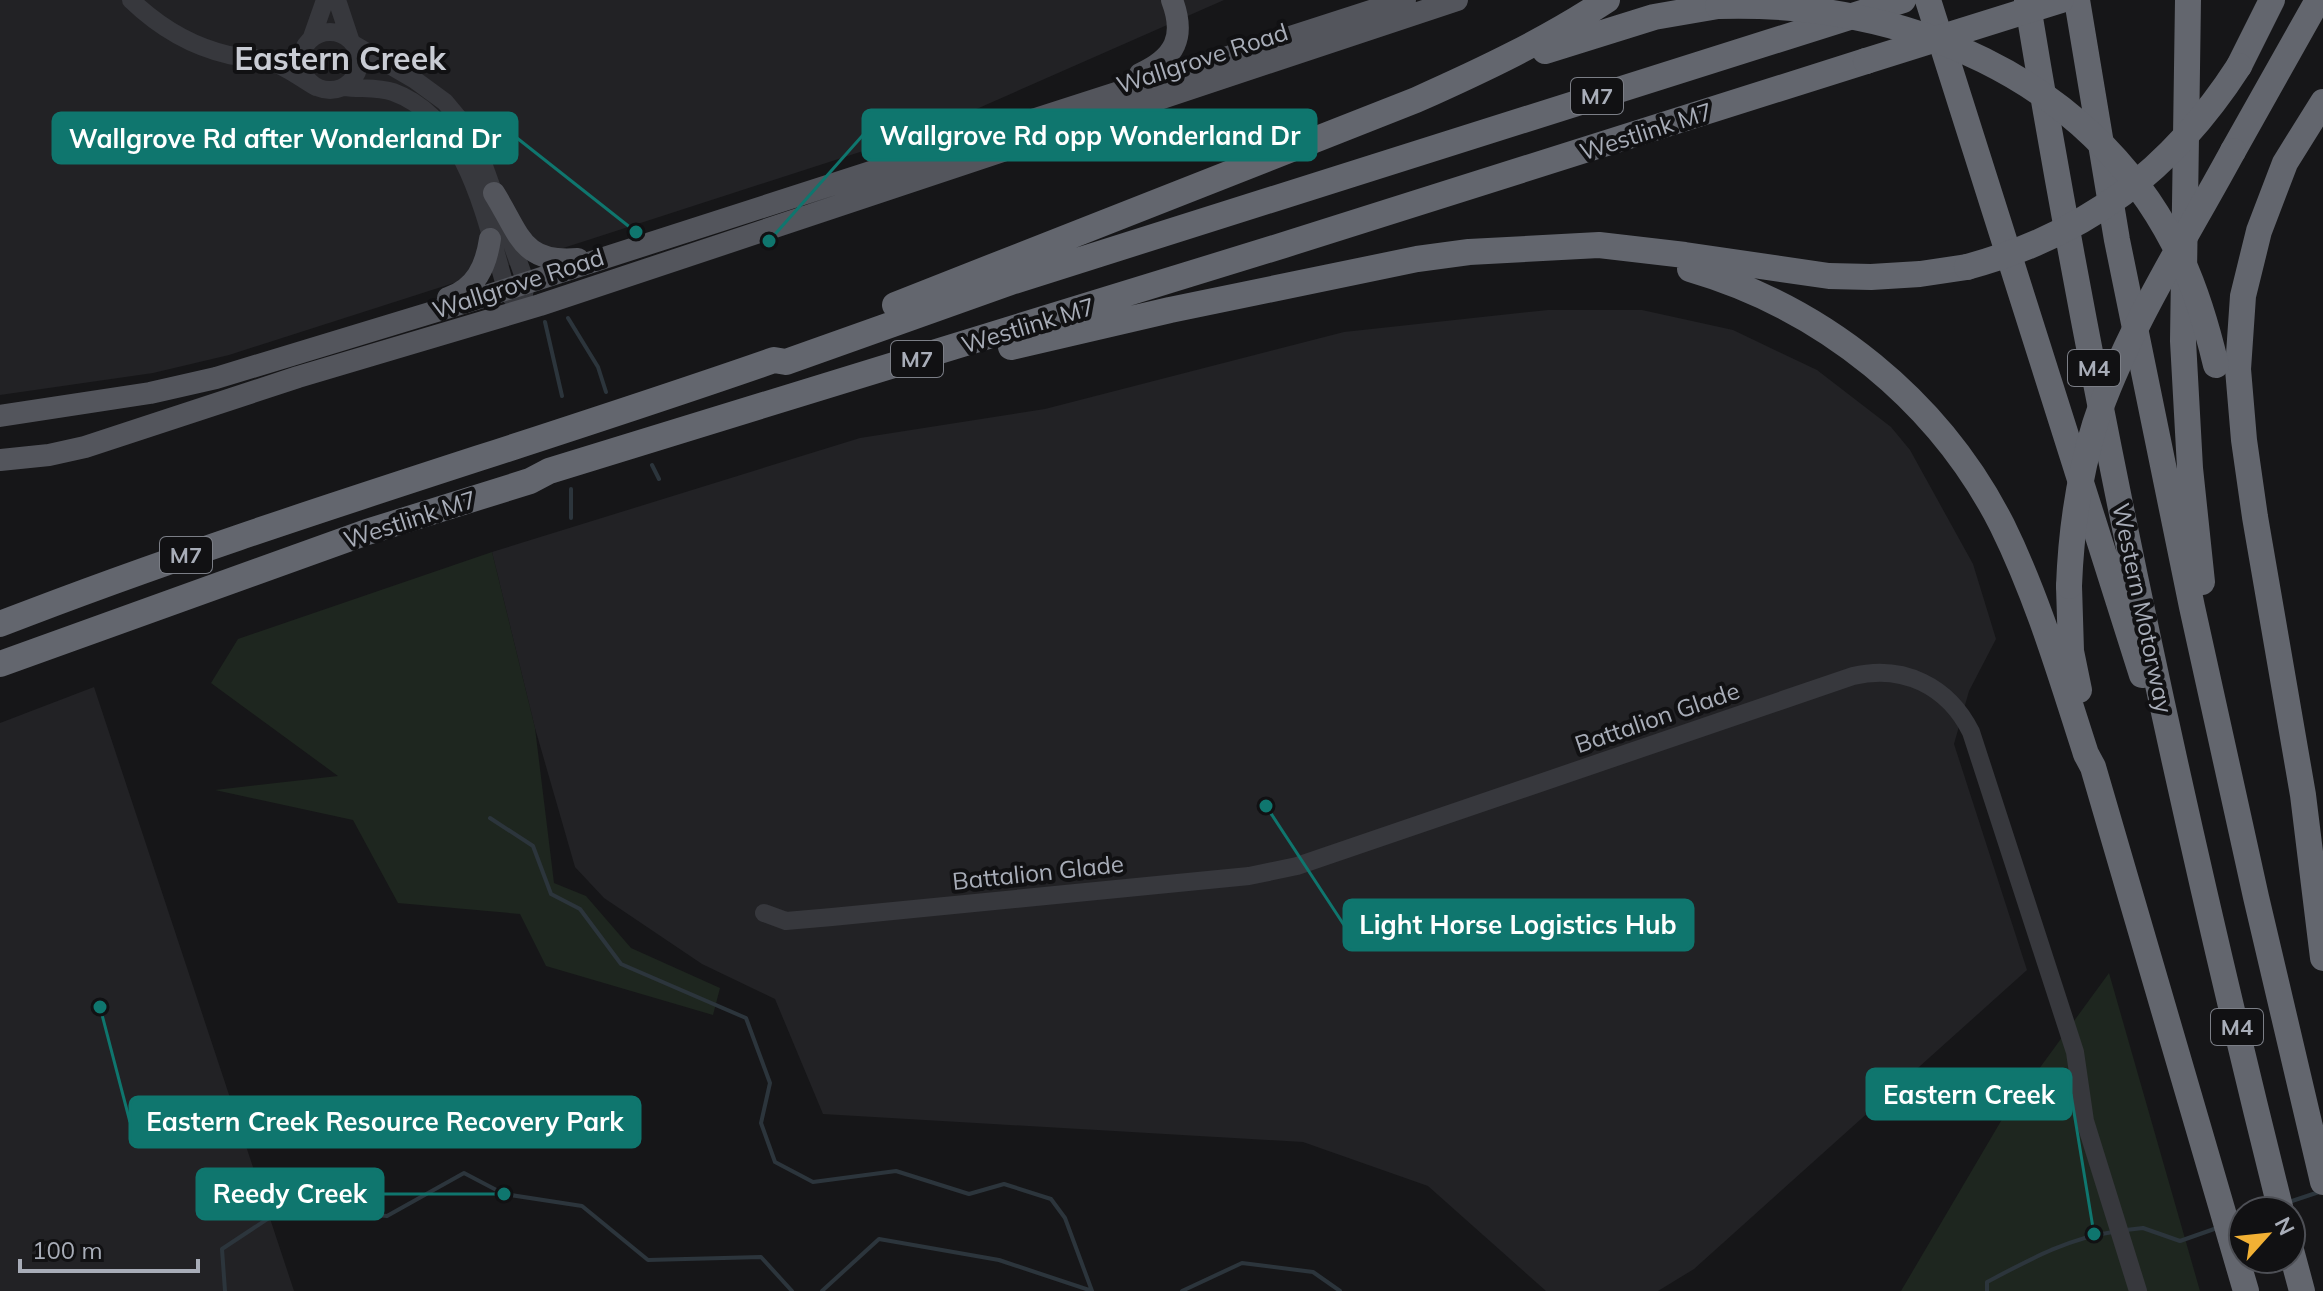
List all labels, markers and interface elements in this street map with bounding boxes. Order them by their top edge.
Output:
street label: Wallgrove Road [1113,16,1291,100]
district label: Eastern Creek [234,38,447,78]
road number: M7 [1571,78,1623,114]
street label: Westlink M7 [1576,95,1716,167]
callout: Wallgrove Rd opp Wonderland Dr [863,110,1316,160]
callout: Wallgrove Rd after Wonderland Dr [53,113,517,163]
text: Wallgrove Rd opp Wonderland Dr [880,119,1301,152]
text: Wallgrove Rd after Wonderland Dr [69,122,502,155]
street label: Wallgrove Road [429,241,607,325]
street label: Westlink M7 [958,291,1098,359]
road number: M7 [891,341,943,377]
road number: M4 [2068,350,2120,386]
street label: Westlink M7 [340,483,480,555]
street label: Western Motorway [2106,500,2180,716]
road number: M7 [160,537,212,573]
street label: Battalion Glade [1571,675,1743,759]
street label: Battalion Glade [951,848,1125,896]
callout: Light Horse Logistics Hub [1344,900,1693,950]
text: Light Horse Logistics Hub [1359,908,1677,941]
road number: M4 [2211,1009,2263,1045]
callout: Eastern Creek [1867,1069,2071,1119]
text: Eastern Creek [1883,1078,2056,1111]
callout: Eastern Creek Resource Recovery Park [130,1097,640,1147]
text: Eastern Creek Resource Recovery Park [146,1105,624,1138]
callout: Reedy Creek [197,1169,383,1219]
text: Reedy Creek [213,1177,368,1210]
north arrow [2227,1195,2307,1275]
text: N [2269,1212,2301,1240]
scale bar [20,1223,198,1273]
text: 100 m [32,1235,103,1265]

